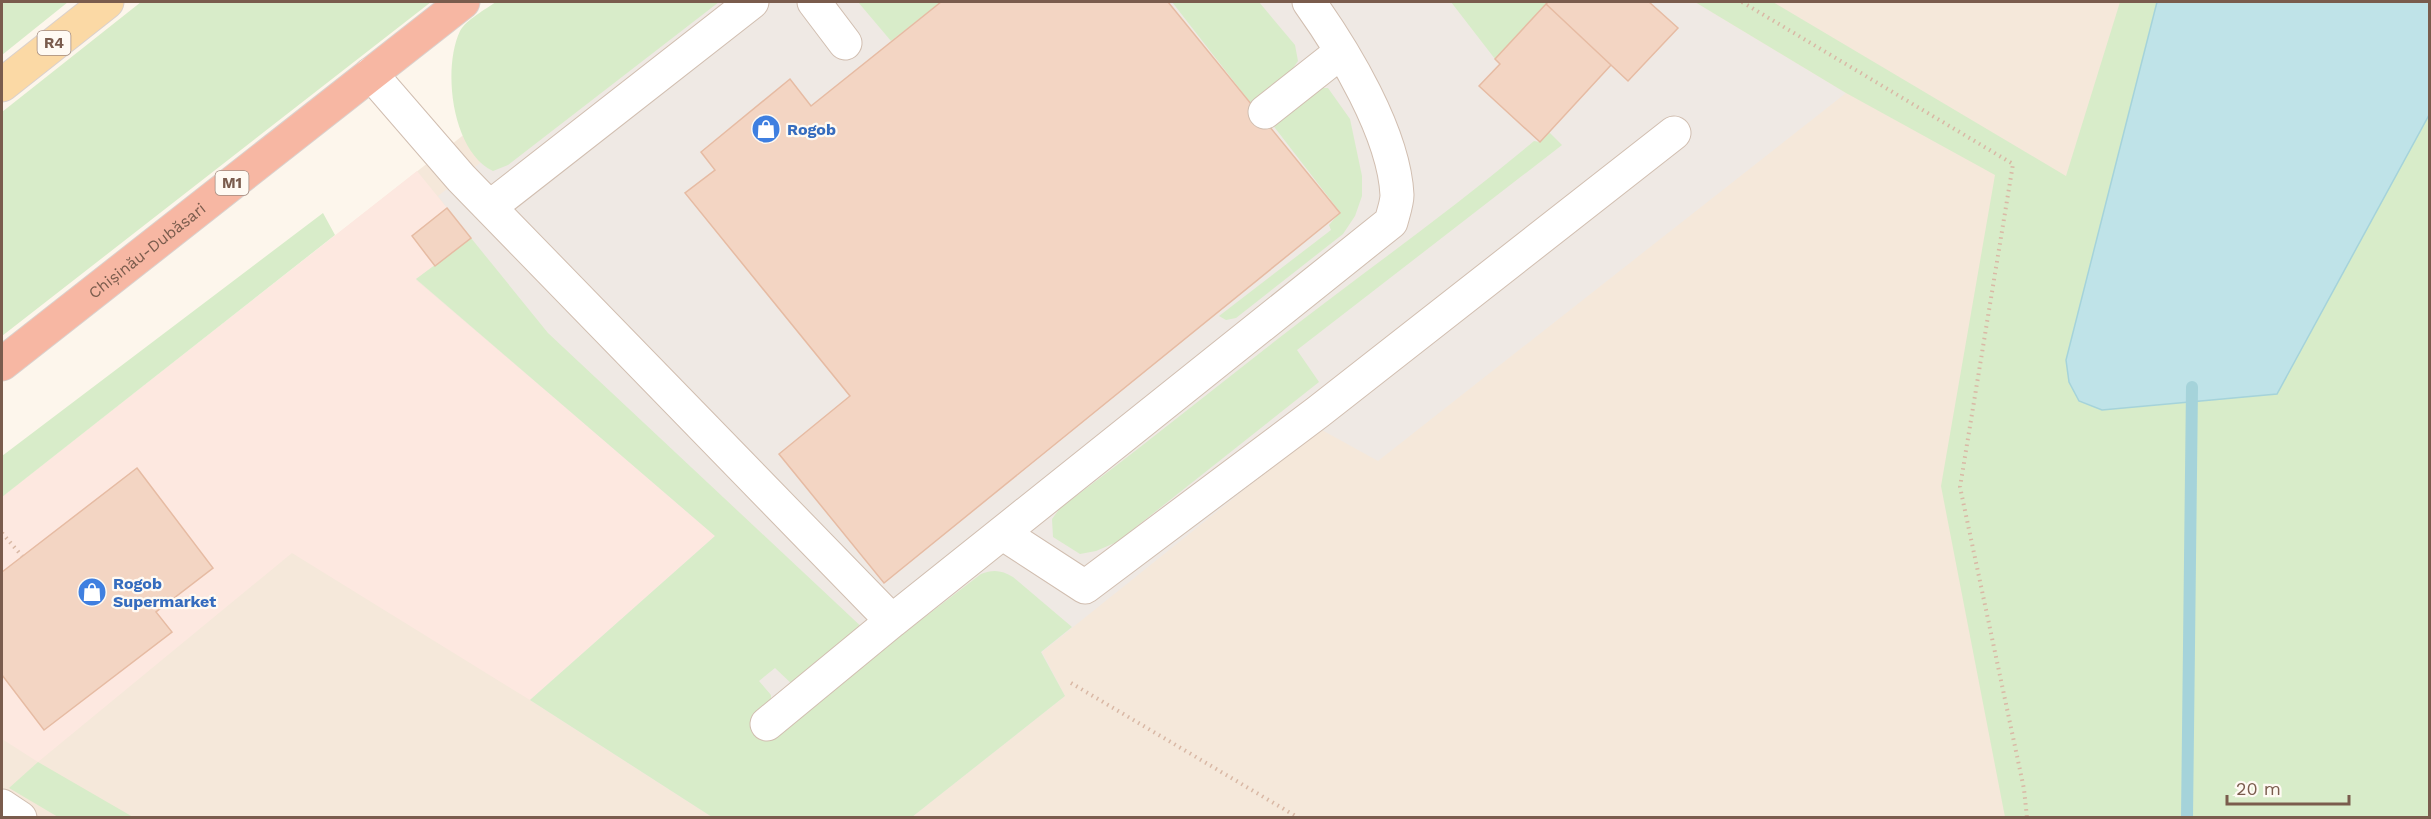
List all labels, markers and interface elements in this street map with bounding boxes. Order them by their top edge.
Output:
road number: R4 [38,31,70,55]
shop icon: Rogob [750,113,782,145]
place label: Rogob [787,120,836,139]
road number: M1 [216,171,248,195]
street label: Chișinău-Dubăsari [84,199,209,302]
place label: Rogob Supermarket [113,574,216,611]
shop icon: Rogob Supermarket [76,576,108,608]
scale bar [2227,768,2348,806]
text: 20 m [2236,778,2281,799]

